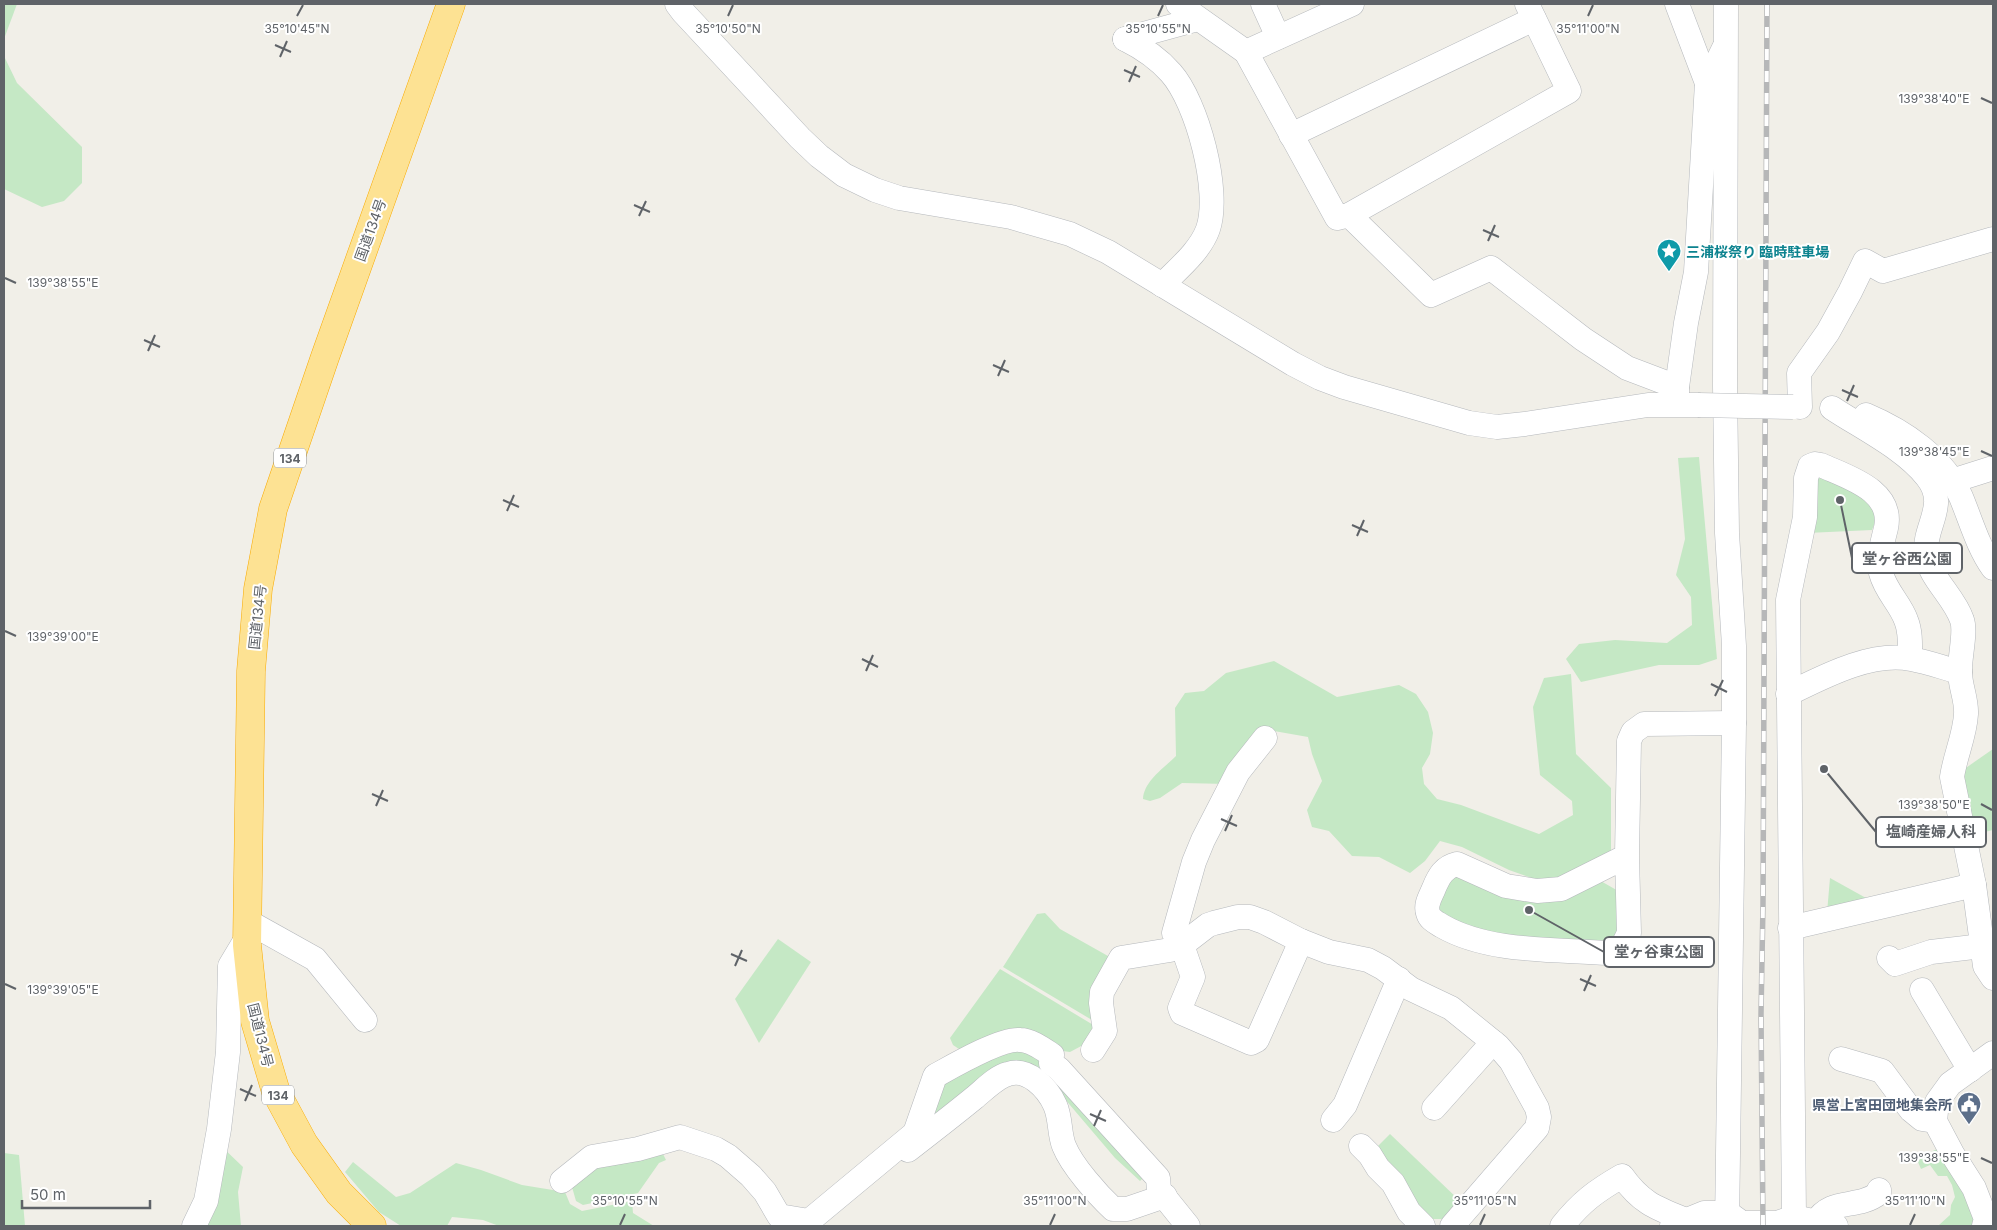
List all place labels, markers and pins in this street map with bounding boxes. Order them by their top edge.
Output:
place icon: 三浦桜祭り 臨時駐車場 [1656,238,1682,272]
place label: 三浦桜祭り 臨時駐車場 [1686,243,1829,260]
callout: 堂ヶ谷西公園 [1852,543,1962,573]
callout: 塩崎産婦人科 [1876,817,1986,847]
callout: 堂ヶ谷東公園 [1604,937,1714,967]
public building icon: 県営上宮田団地集会所 [1956,1091,1982,1125]
place label: 県営上宮田団地集会所 [1812,1096,1952,1113]

